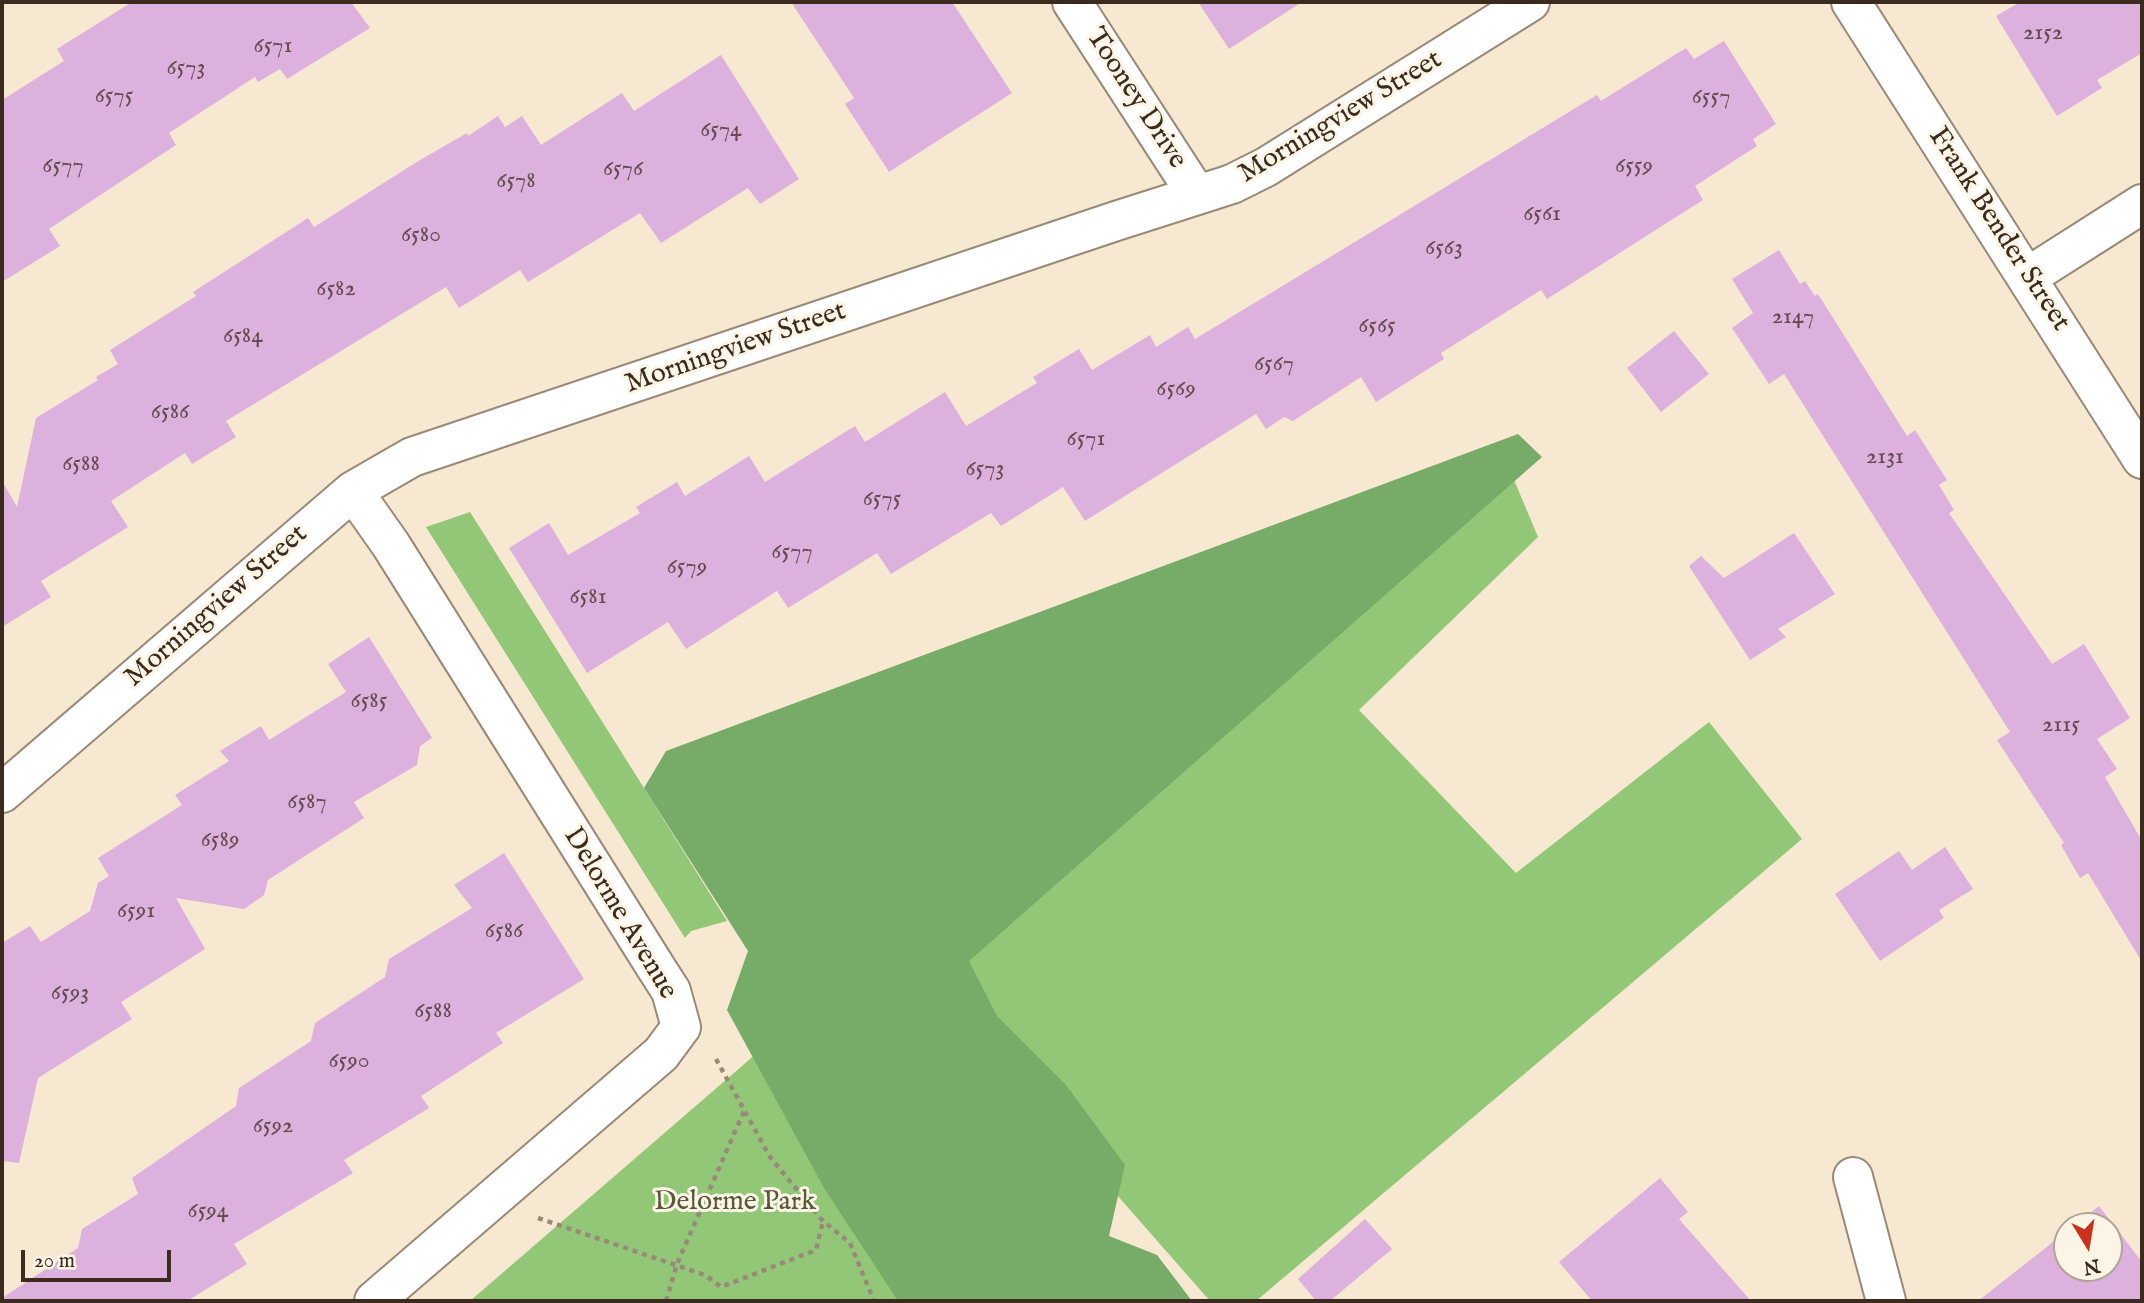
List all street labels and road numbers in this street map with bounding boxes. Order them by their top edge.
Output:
street label: Tooney Drive [1077,22,1193,176]
street label: Morningview Street [1233,44,1449,192]
street label: Frank Bender Street [1920,122,2076,338]
street label: Morningview Street [621,296,851,402]
street label: Morningview Street [119,519,315,695]
street label: Delorme Avenue [555,822,683,1006]

